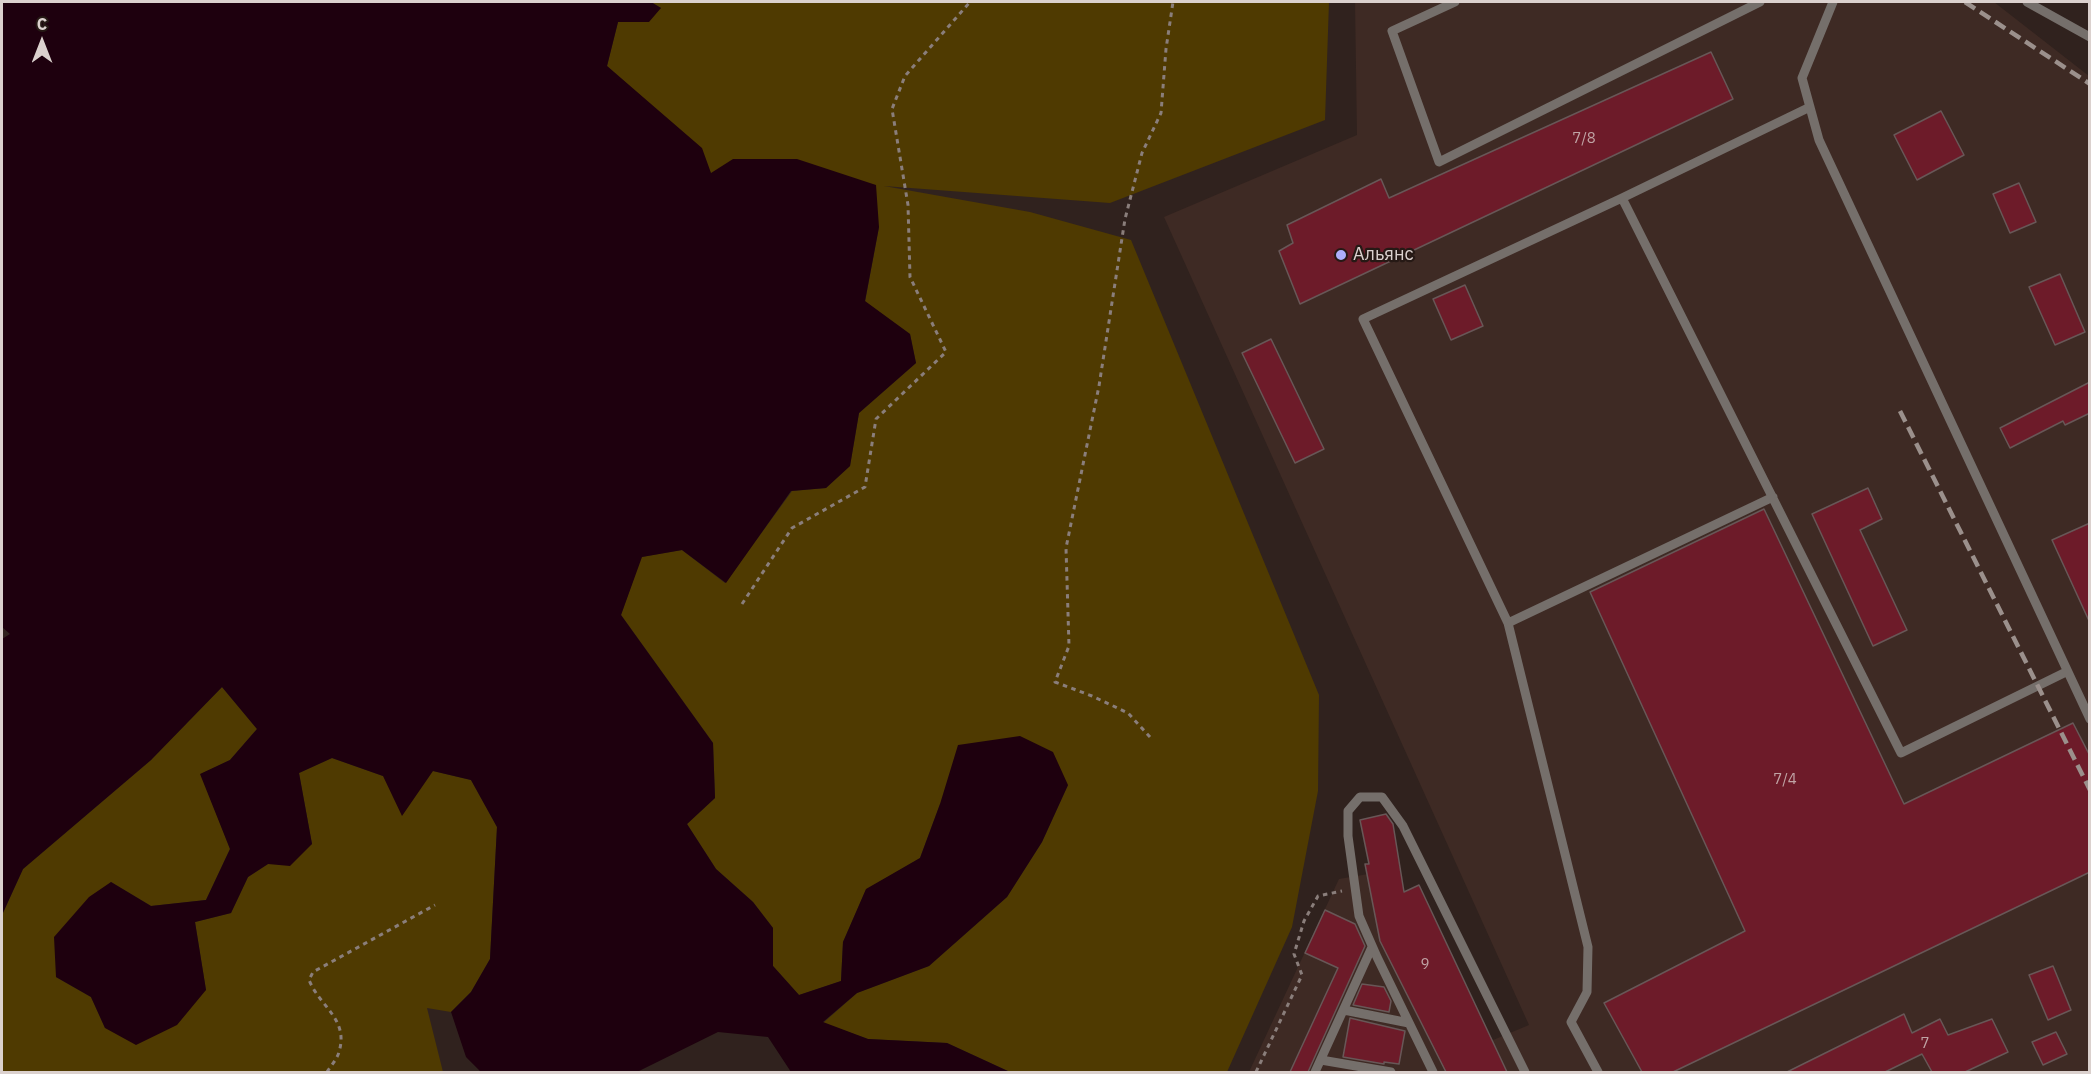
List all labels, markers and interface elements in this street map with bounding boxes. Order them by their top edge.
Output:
north arrow [12,12,72,72]
text: С [37,14,47,34]
house number: 7/8 [1572,130,1596,148]
place label: Альянс [1353,244,1414,266]
marker: Альянс [1334,248,1348,262]
house number: 7/4 [1773,771,1797,789]
house number: 9 [1421,956,1429,974]
house number: 7 [1921,1035,1929,1053]

